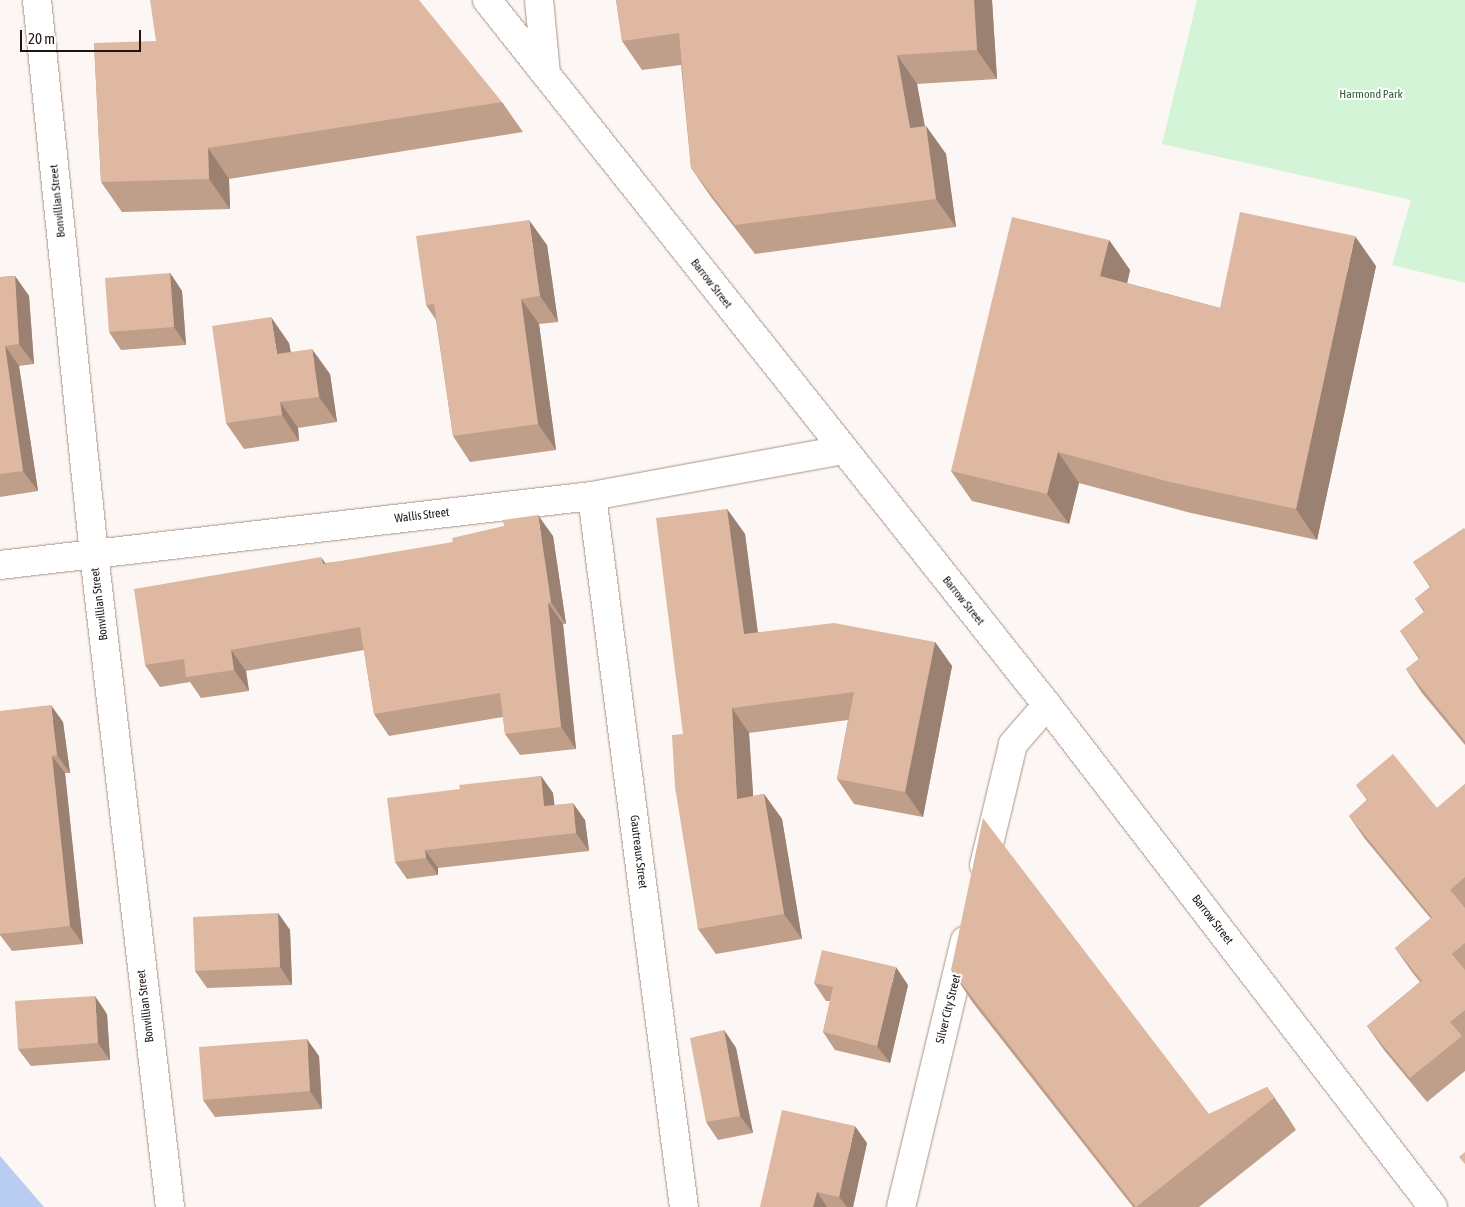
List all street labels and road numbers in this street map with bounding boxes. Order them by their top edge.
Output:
street label: Bonvillian Street [47,164,69,238]
street label: Barrow Street [687,256,735,312]
street label: Wallis Street [394,505,450,527]
street label: Bonvillian Street [88,567,112,641]
street label: Barrow Street [939,574,987,628]
street label: Gautreaux Street [626,814,650,890]
street label: Barrow Street [1188,892,1236,948]
street label: Bonvillian Street [134,969,158,1043]
street label: Silver City Street [933,973,965,1045]

